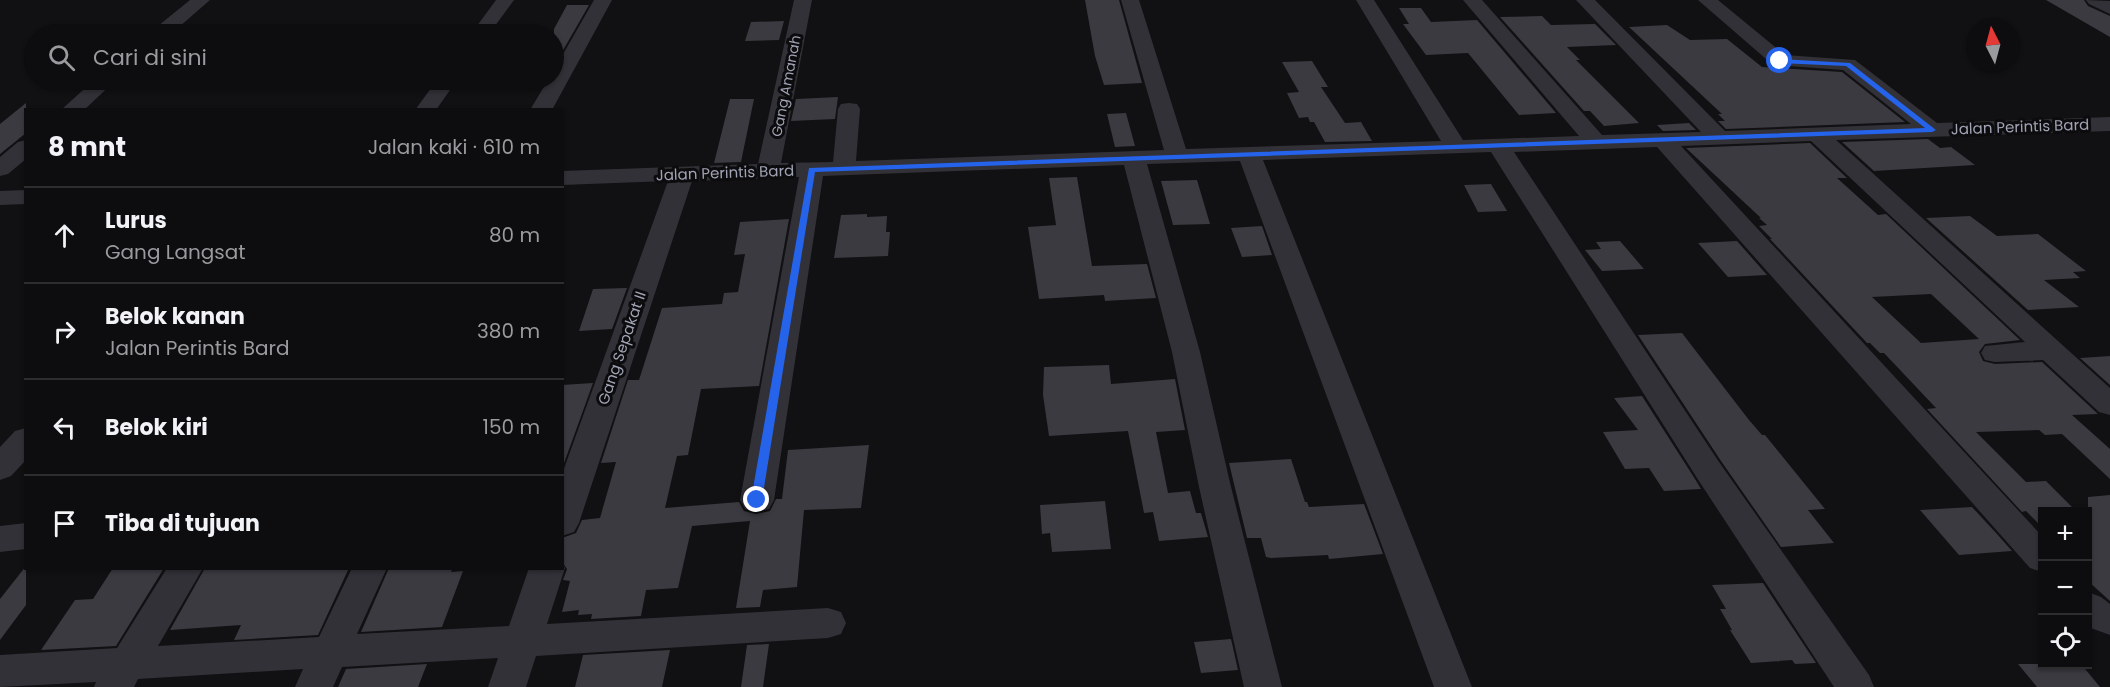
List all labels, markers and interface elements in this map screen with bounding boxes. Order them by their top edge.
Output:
north arrow [1966,18,2020,72]
search box [24,24,564,90]
street label: Gang Amanah [766,33,806,139]
icon: search [45,41,78,74]
text: Cari di sini [93,42,207,73]
route start [1766,47,1792,73]
street label: Jalan Perintis Bard [1950,114,2090,139]
text: 8 mnt [48,129,126,165]
text: Jalan kaki · 610 m [368,133,540,161]
street label: Jalan Perintis Bard [655,160,795,185]
text: Lurus [105,205,167,236]
icon: ahead [48,219,81,252]
text: 80 m [489,221,540,249]
text: Gang Langsat [105,238,245,266]
street label: Gang Sepakat II [592,288,651,407]
text: Belok kanan [105,301,245,332]
icon: right [48,315,81,348]
text: 380 m [477,317,540,345]
text: Jalan Perintis Bard [105,334,290,362]
icon: left [48,411,81,444]
text: Belok kiri [105,412,208,443]
text: 150 m [483,413,540,441]
route end [743,486,769,512]
icon: arrive [48,507,81,540]
map controls [2038,507,2092,669]
button: + [2038,507,2092,561]
text: Tiba di tujuan [105,508,260,539]
button: − [2038,561,2092,615]
button: locate [2038,615,2092,669]

